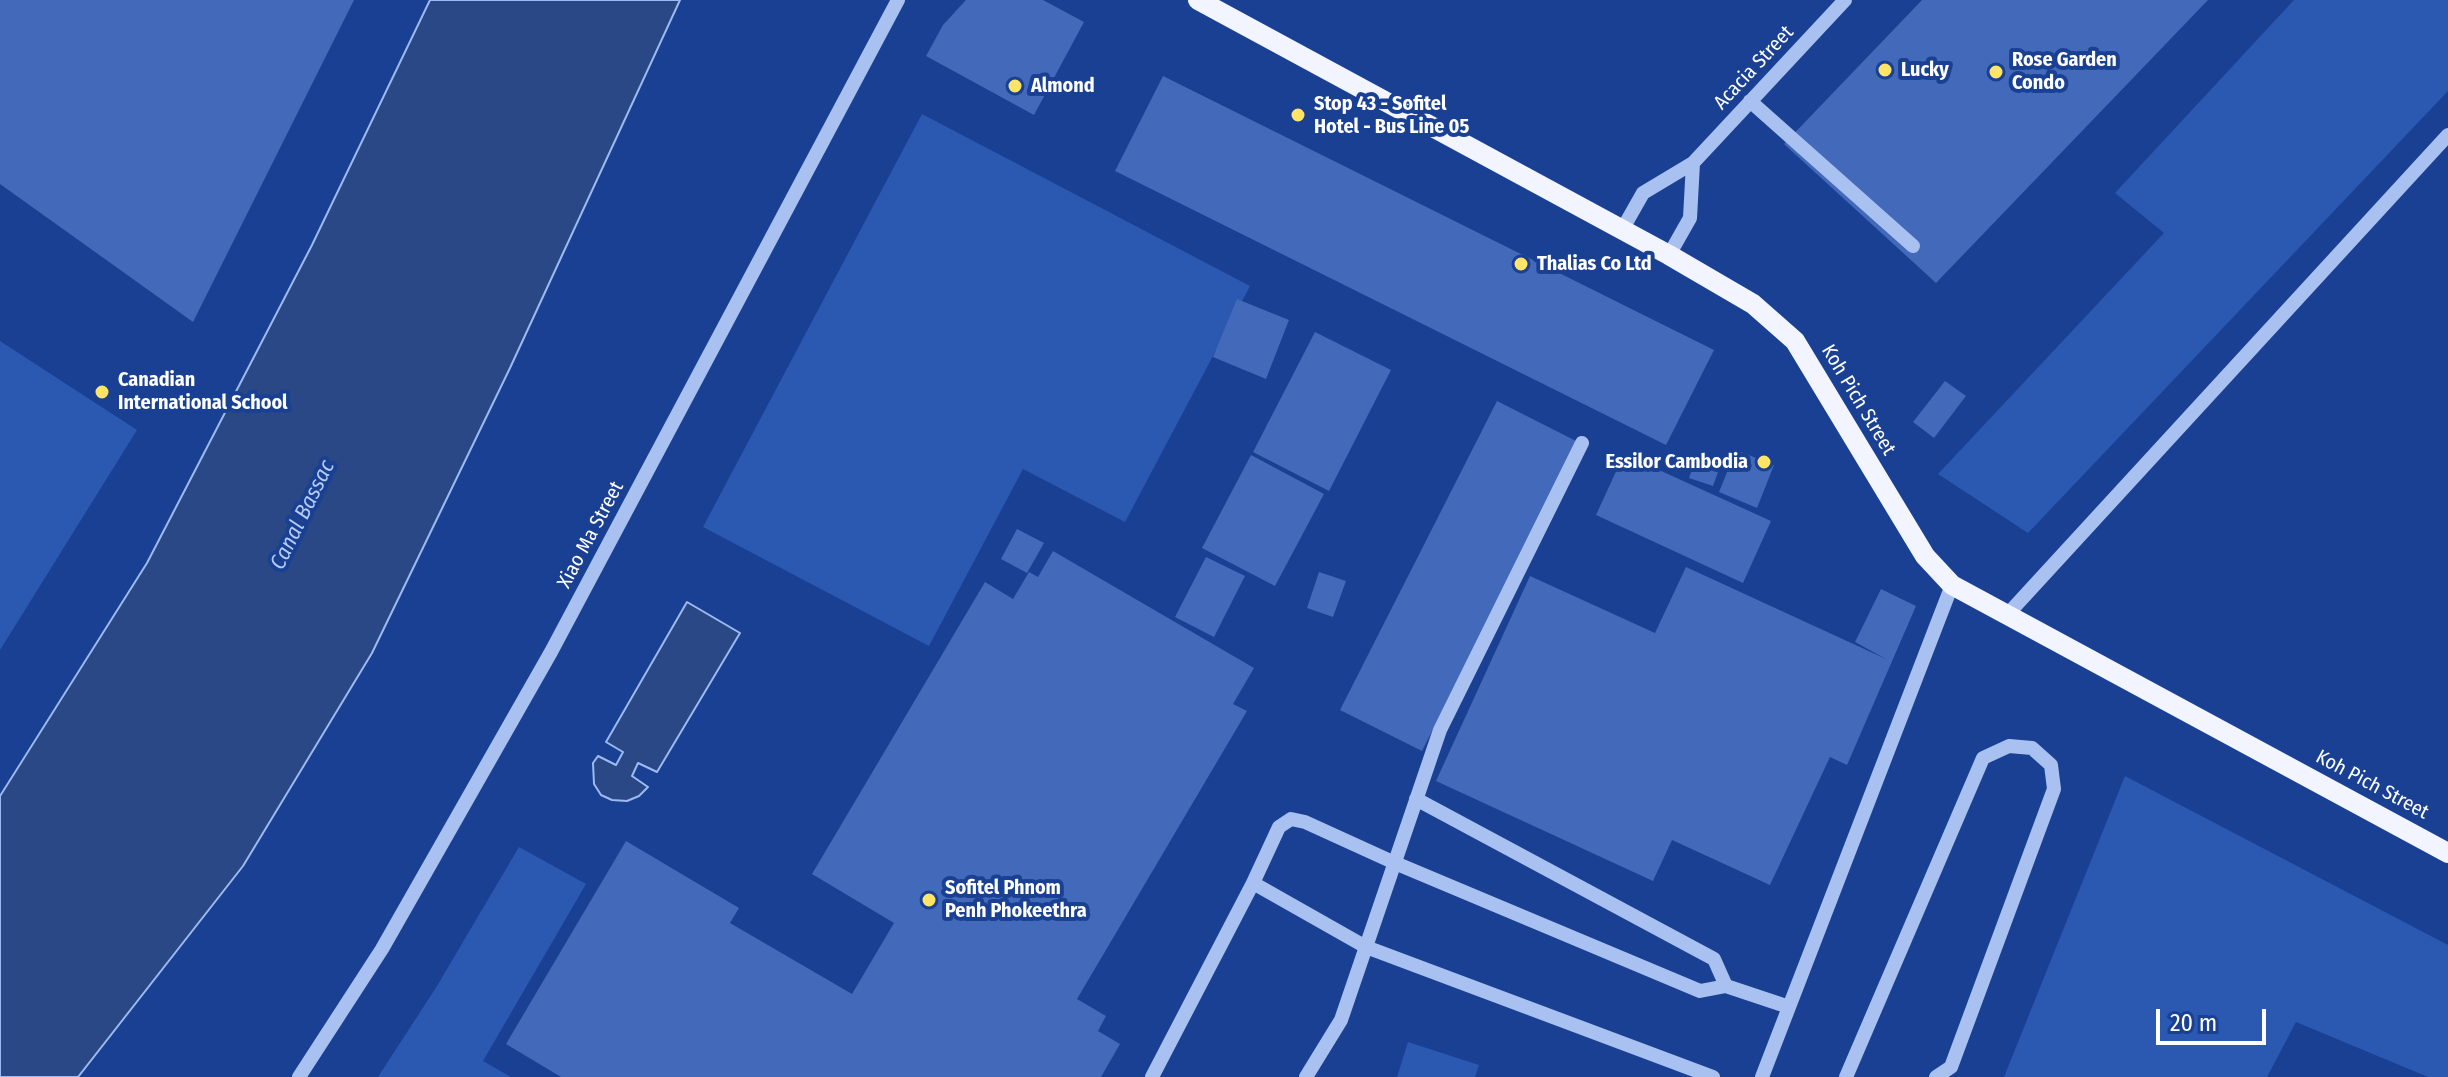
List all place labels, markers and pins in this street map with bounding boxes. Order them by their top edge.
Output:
place label: Rose Garden Condo [2012,48,2117,95]
place label: Lucky [1901,58,1949,82]
marker: Lucky [1876,61,1894,79]
marker: Rose Garden Condo [1987,63,2005,81]
place label: Almond [1031,74,1095,98]
marker: Almond [1006,77,1024,95]
place label: Stop 43 - Sofitel Hotel - Bus Line 05 [1314,92,1469,139]
marker: Stop 43 - Sofitel Hotel - Bus Line 05 [1289,106,1307,124]
place label: Thalias Co Ltd [1537,252,1652,276]
marker: Thalias Co Ltd [1512,255,1530,273]
place label: Canadian International School [118,368,288,415]
marker: Canadian International School [93,383,111,401]
place label: Essilor Cambodia [1606,450,1748,474]
marker: Essilor Cambodia [1755,453,1773,471]
place label: Sofitel Phnom Penh Phokeethra [945,876,1087,923]
marker: Sofitel Phnom Penh Phokeethra [920,891,938,909]

